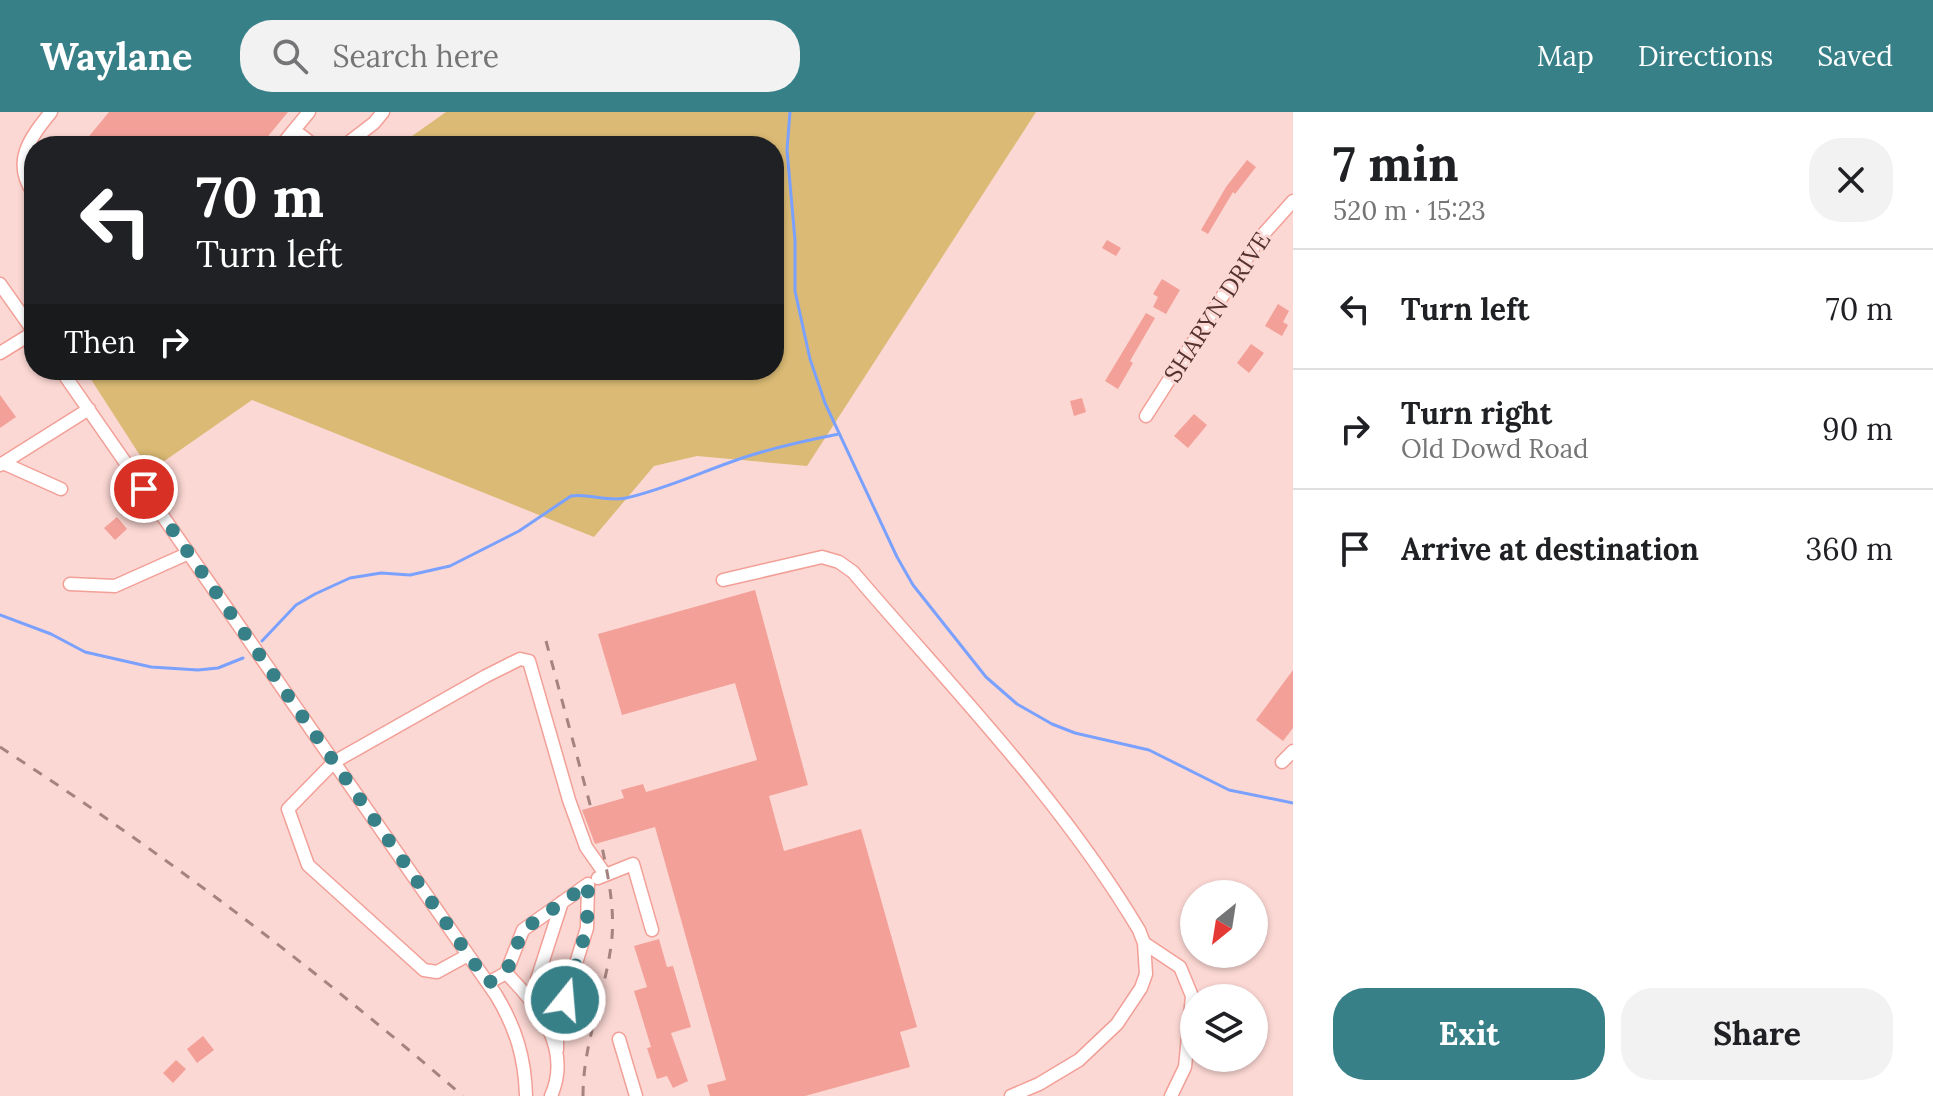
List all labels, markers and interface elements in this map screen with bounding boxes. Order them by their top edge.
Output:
search box [240,20,800,92]
text: Waylane [40,32,192,80]
icon: search [268,34,312,78]
text: Search here [332,37,499,75]
text: Map [1537,38,1594,74]
text: Directions [1638,38,1773,74]
text: Saved [1817,38,1893,74]
text: 7 min [1333,133,1459,194]
button: close [1809,138,1893,222]
text: 70 m [196,161,324,232]
icon: left [64,168,168,272]
text: 520 m · 15:23 [1333,194,1486,227]
street label: SHARYN DRIVE [1157,226,1277,388]
text: Turn left [196,231,343,277]
icon: left [1333,287,1377,331]
text: Turn left [1401,290,1529,328]
text: 70 m [1826,290,1893,328]
icon: right [152,320,196,364]
text: Then [64,323,136,361]
text: Turn right [1401,394,1552,432]
icon: right [1333,407,1377,451]
text: 90 m [1822,410,1893,448]
text: Old Dowd Road [1401,432,1589,465]
pin [110,455,178,523]
icon: arrive [122,467,166,511]
icon: arrive [1333,527,1377,571]
text: Arrive at destination [1401,530,1699,568]
text: 360 m [1806,530,1893,568]
north arrow [1180,880,1268,968]
map controls [1180,880,1268,1072]
position arrow [523,958,607,1042]
button: layers [1180,984,1268,1072]
button: Exit [1333,988,1605,1080]
button: Share [1621,988,1893,1080]

